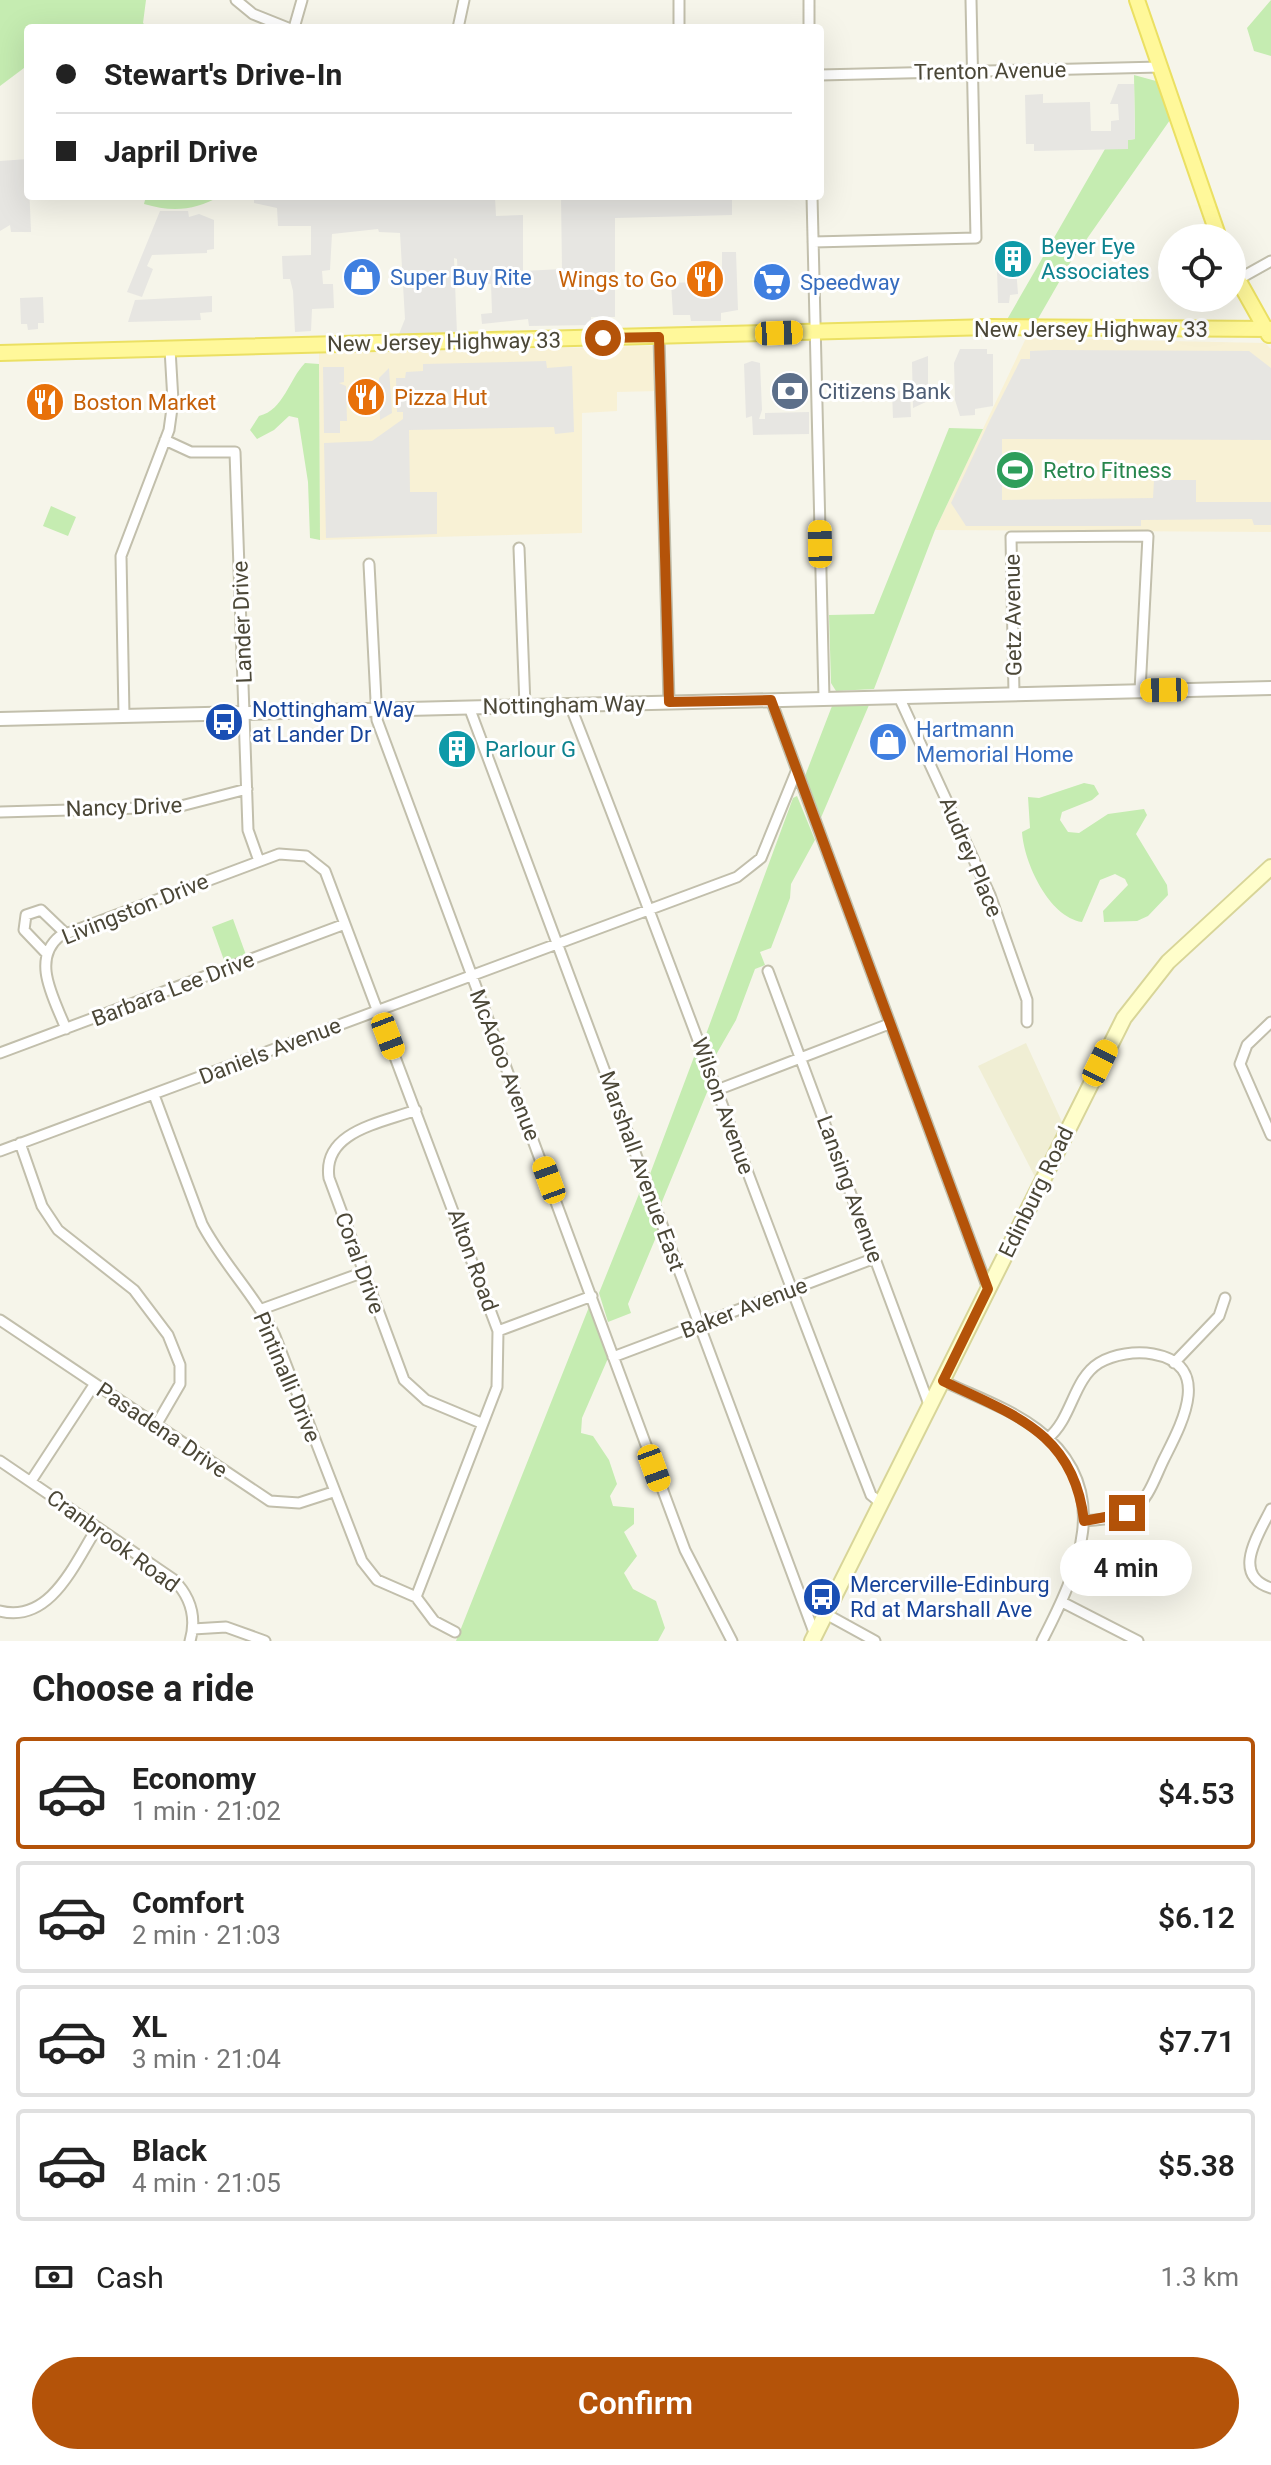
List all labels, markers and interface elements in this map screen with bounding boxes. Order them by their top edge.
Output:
text: Stewart's Drive-In [104,57,342,92]
street label: Trenton Avenue [914,57,1066,85]
text: Japril Drive [104,134,258,169]
map controls [1158,224,1246,312]
button: locate [1158,224,1246,312]
place label: Beyer Eye Associates [1041,234,1150,284]
building icon: Beyer Eye Associates [992,238,1034,280]
shop icon: Super Buy Rite [341,256,383,298]
restaurant icon: Wings to Go [684,258,726,300]
supermarket icon: Speedway [751,261,793,303]
place label: Super Buy Rite [390,265,532,290]
place label: Wings to Go [558,267,677,292]
place label: Speedway [800,270,900,295]
street label: New Jersey Highway 33 [974,317,1208,342]
route start [585,320,621,356]
car [755,320,803,346]
street label: New Jersey Highway 33 [327,327,561,357]
bank icon: Citizens Bank [769,370,811,412]
restaurant icon: Pizza Hut [345,376,387,418]
place label: Citizens Bank [818,379,951,404]
restaurant icon: Boston Market [24,381,66,423]
place label: Pizza Hut [394,385,488,410]
place label: Boston Market [73,390,216,415]
sports icon: Retro Fitness [994,449,1036,491]
place label: Retro Fitness [1043,458,1172,483]
car [808,520,832,568]
street label: Getz Avenue [999,554,1027,676]
street label: Lander Drive [227,560,257,684]
car [1140,678,1188,702]
street label: Nottingham Way [482,691,646,719]
place label: Nottingham Way at Lander Dr [252,697,415,747]
bus stop icon: Nottingham Way at Lander Dr [203,701,245,743]
place label: Hartmann Memorial Home [916,717,1074,767]
shop icon: Hartmann Memorial Home [867,721,909,763]
building icon: Parlour G [436,728,478,770]
place label: Parlour G [485,737,576,762]
street label: Nancy Drive [65,792,183,822]
street label: Audrey Place [935,793,1007,921]
street label: Livingston Drive [58,868,212,950]
street label: Barbara Lee Drive [88,947,258,1031]
street label: McAdoo Avenue [465,986,545,1144]
car [368,1009,408,1063]
street label: Daniels Avenue [196,1013,344,1089]
street label: Wilson Avenue [687,1034,759,1178]
car [1079,1036,1121,1090]
street label: Marshall Avenue East [594,1068,690,1274]
street label: Lansing Avenue [812,1112,888,1266]
street label: Edinburg Road [994,1123,1078,1261]
car [530,1153,568,1207]
street label: Alton Road [443,1205,503,1315]
street label: Coral Drive [330,1209,390,1317]
street label: Baker Avenue [677,1272,811,1344]
street label: Pintinalli Drive [248,1308,326,1446]
street label: Pasadena Drive [92,1377,232,1483]
car [635,1441,673,1495]
street label: Cranbrook Road [42,1485,184,1597]
route end [1109,1495,1145,1531]
callout: 4 min [1061,1541,1193,1597]
text: 4 min [1093,1553,1159,1583]
place label: Mercerville-Edinburg Rd at Marshall Ave [850,1572,1050,1622]
bus stop icon: Mercerville-Edinburg Rd at Marshall Ave [801,1576,843,1618]
text: Choose a ride [32,1668,254,1710]
icon: car [36,1757,108,1829]
text: Economy [132,1761,256,1796]
text: $4.53 [1158,1776,1235,1811]
text: 1 min · 21:02 [132,1796,281,1826]
icon: car [36,1881,108,1953]
text: Comfort [132,1885,244,1920]
text: $6.12 [1158,1900,1235,1935]
text: 2 min · 21:03 [132,1920,281,1950]
icon: car [36,2005,108,2077]
text: XL [132,2009,167,2044]
text: $7.71 [1158,2024,1235,2059]
text: 3 min · 21:04 [132,2044,281,2074]
icon: car [36,2129,108,2201]
text: Black [132,2133,207,2168]
text: $5.38 [1158,2148,1235,2183]
text: 4 min · 21:05 [132,2168,281,2198]
icon: cash [32,2255,76,2299]
text: Cash [96,2260,164,2295]
text: 1.3 km [1160,2262,1239,2292]
button: Confirm [32,2357,1239,2449]

